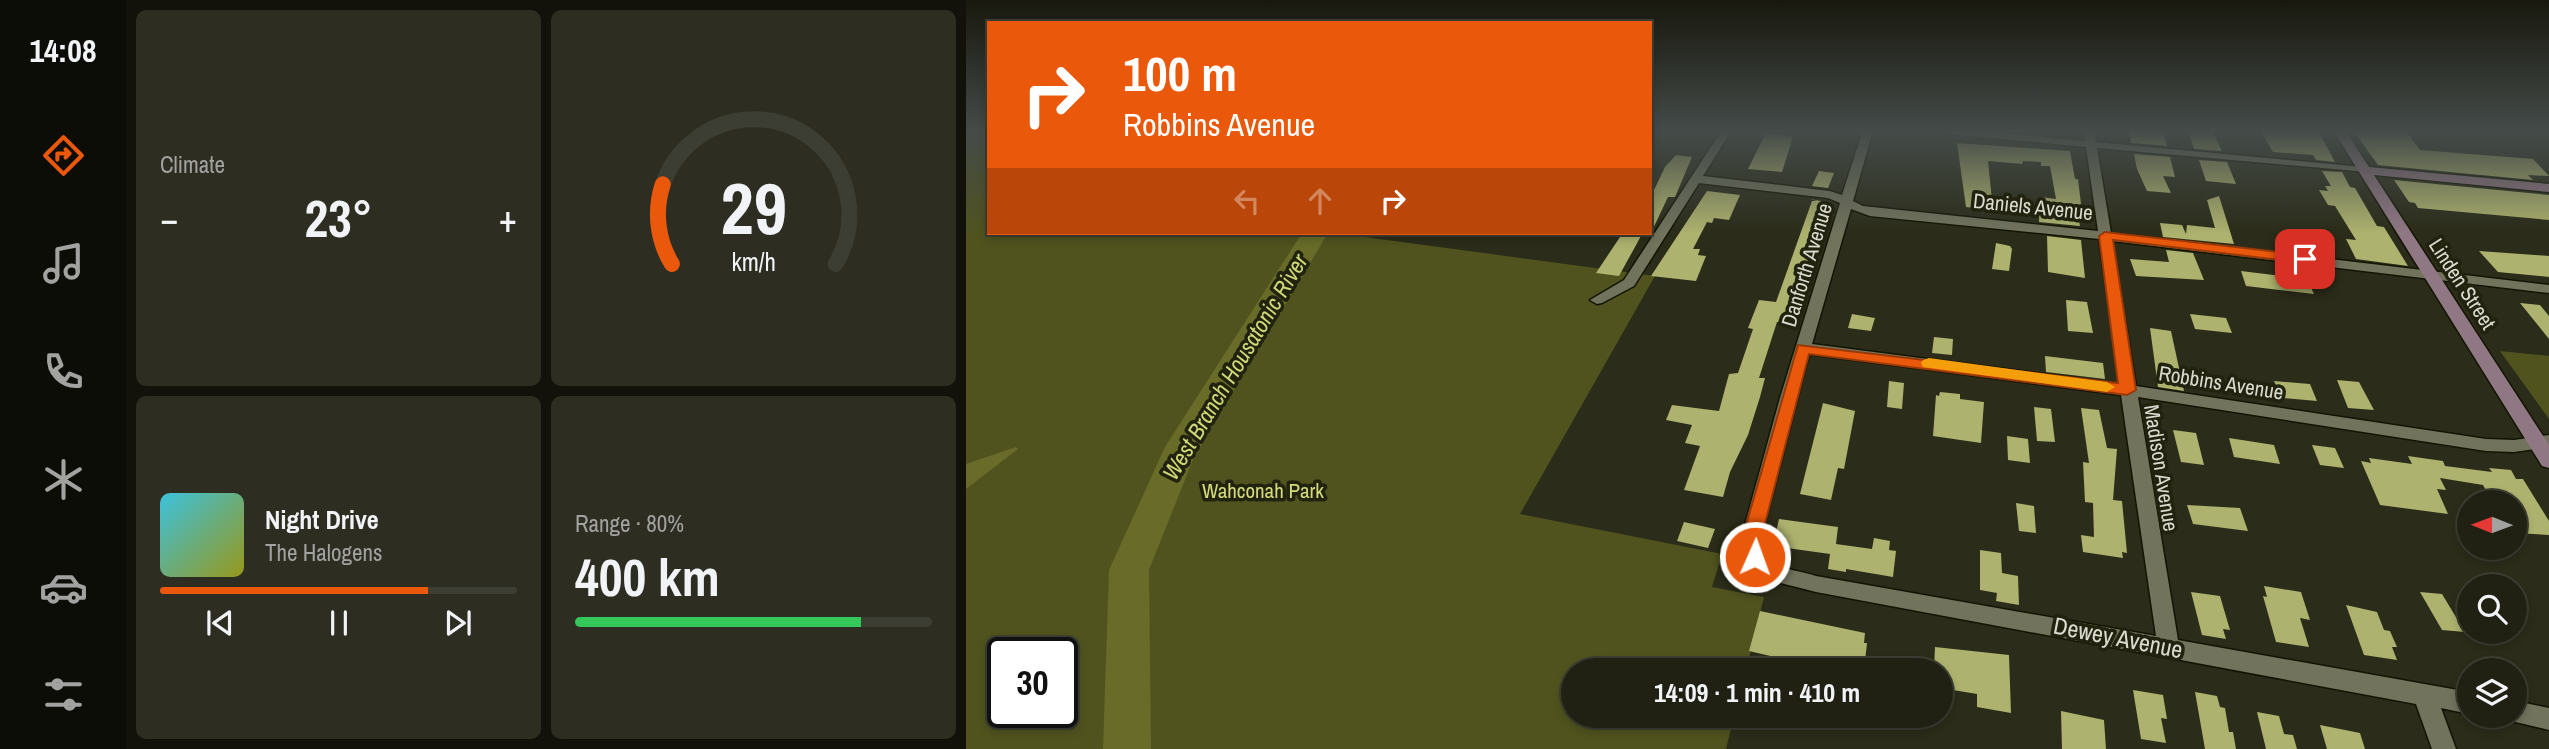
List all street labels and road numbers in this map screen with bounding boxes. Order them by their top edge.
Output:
street label: Daniels Avenue [1972,186,2094,227]
street label: Danforth Avenue [1774,199,1839,330]
street label: Linden Street [2422,232,2503,335]
street label: Robbins Avenue [2157,358,2286,407]
street label: Madison Avenue [2137,402,2186,533]
street label: Dewey Avenue [2051,609,2186,665]

